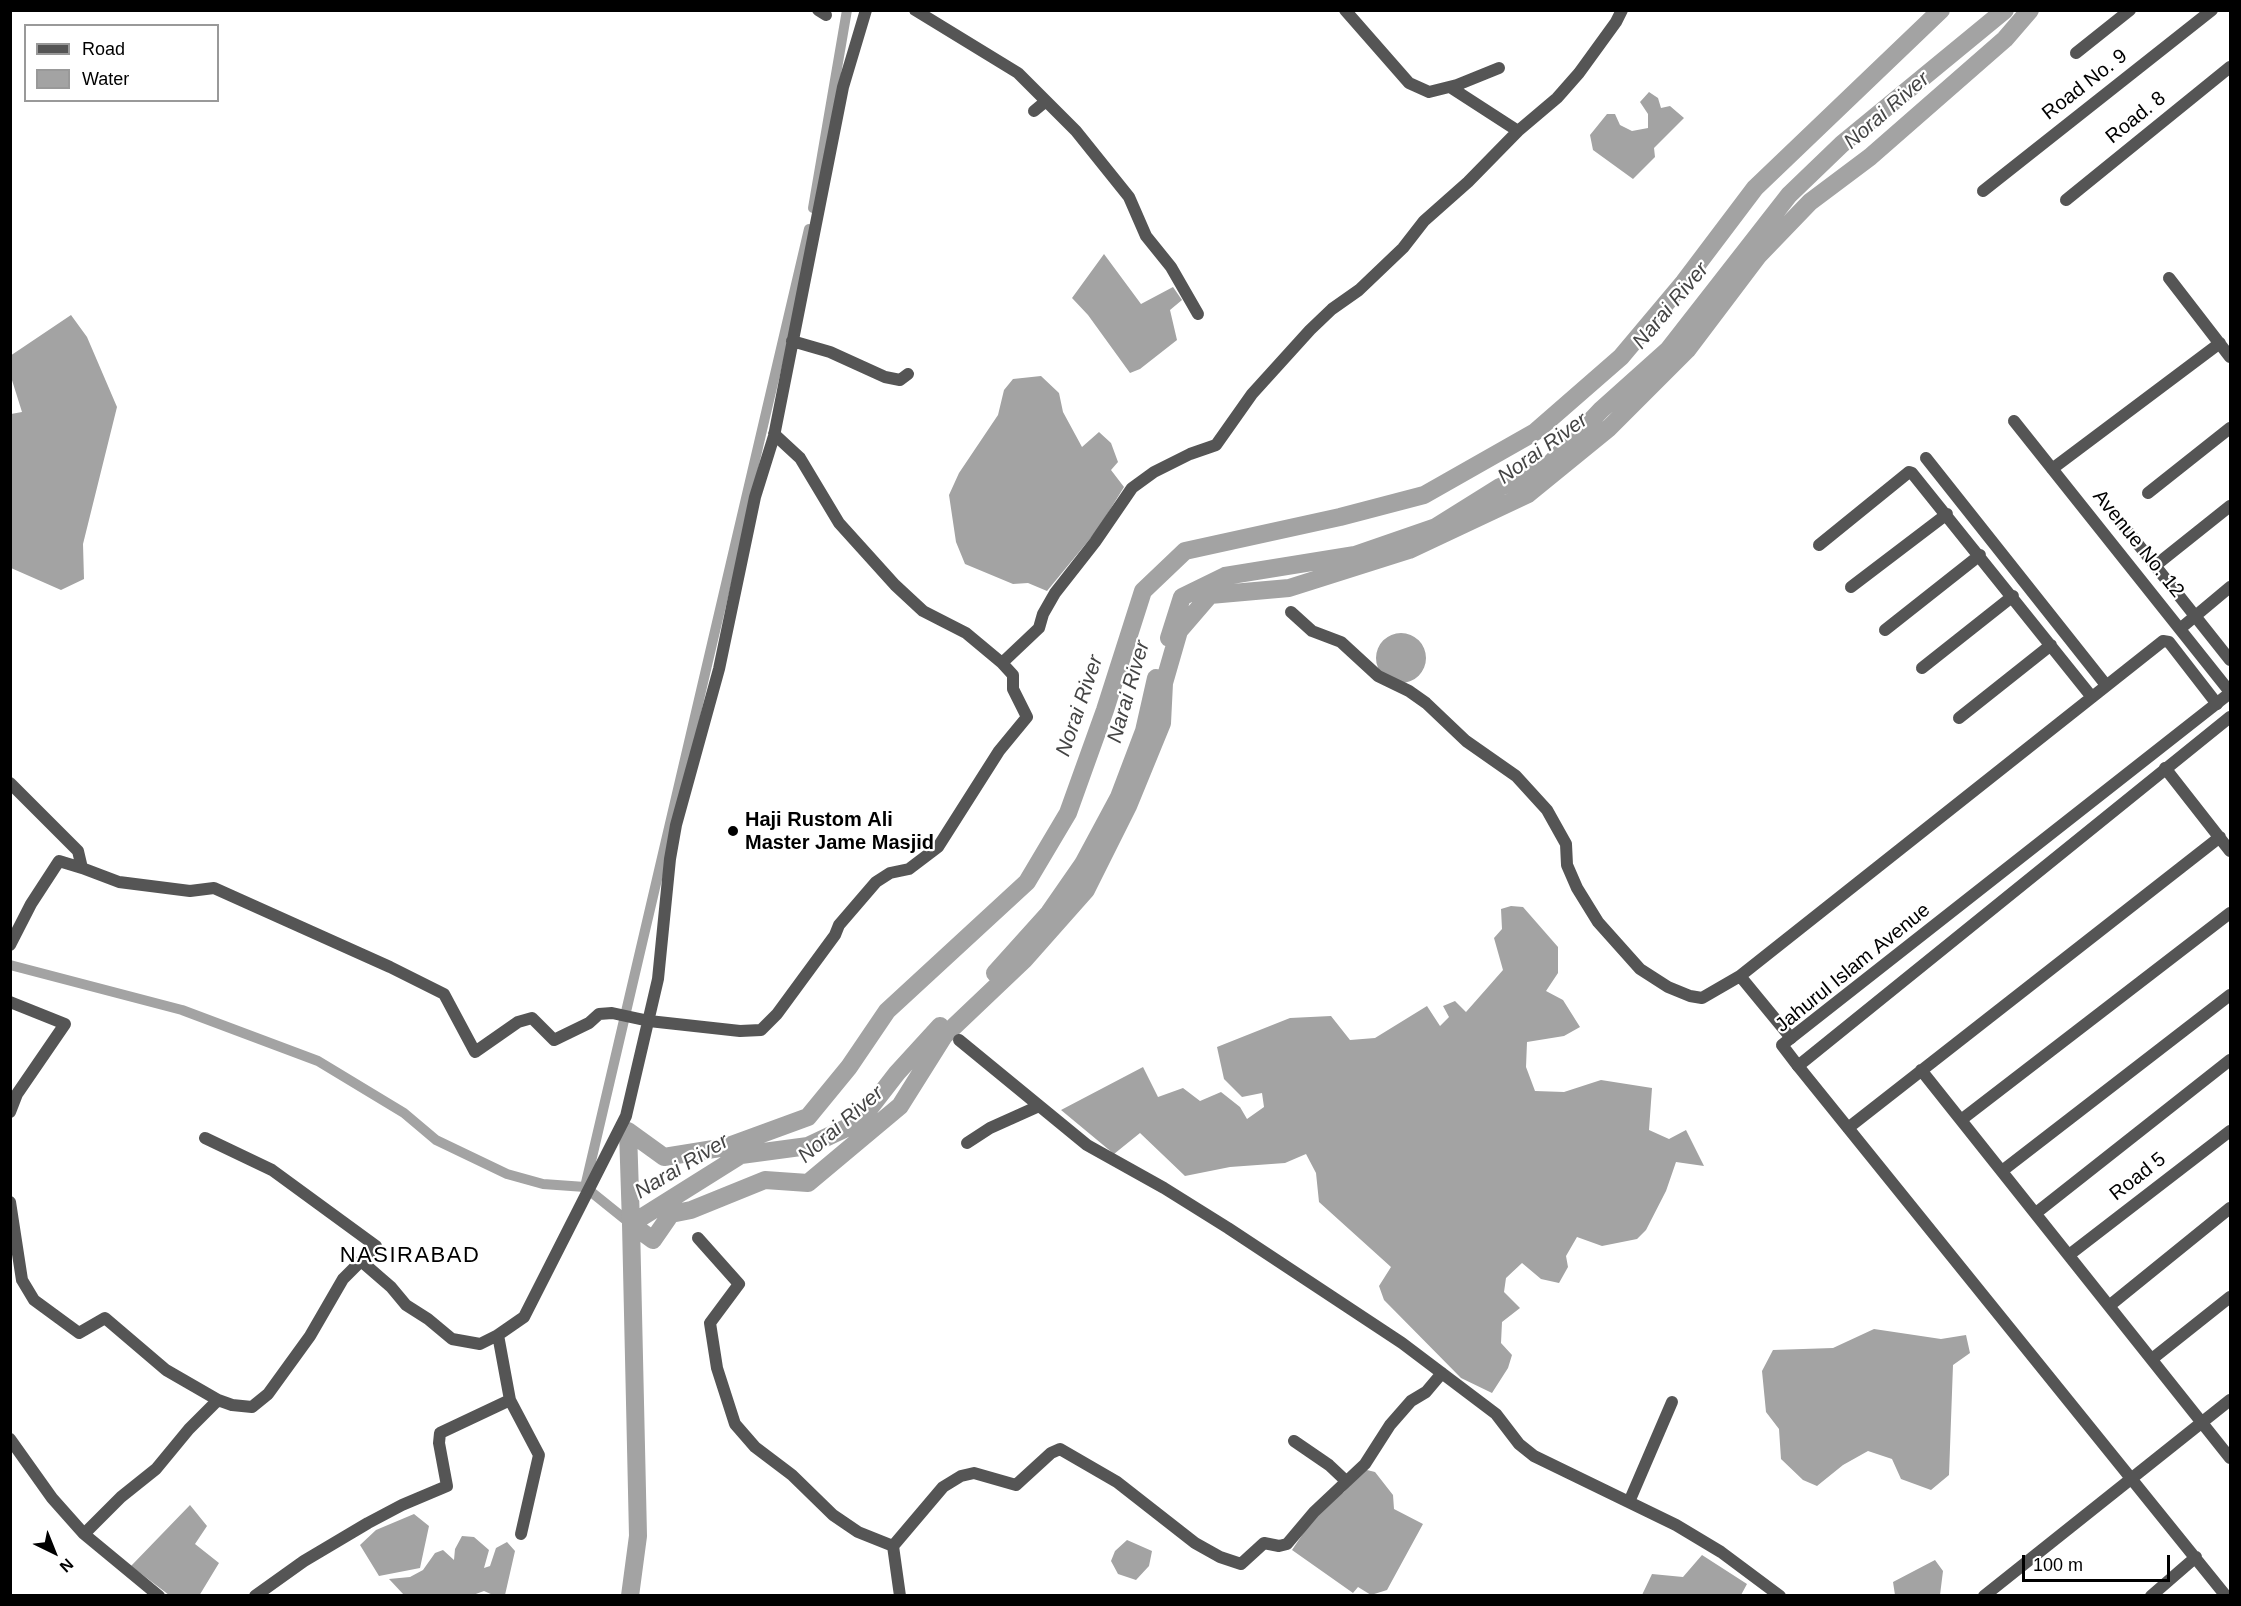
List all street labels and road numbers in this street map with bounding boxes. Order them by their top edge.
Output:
street label: Road No. 9 [2038,44,2132,126]
street label: Road. 8 [2101,87,2171,149]
street label: Avenue No. 12 [2087,485,2189,603]
street label: Jahurul Islam Avenue [1771,898,1935,1038]
street label: Road 5 [2105,1148,2171,1206]

